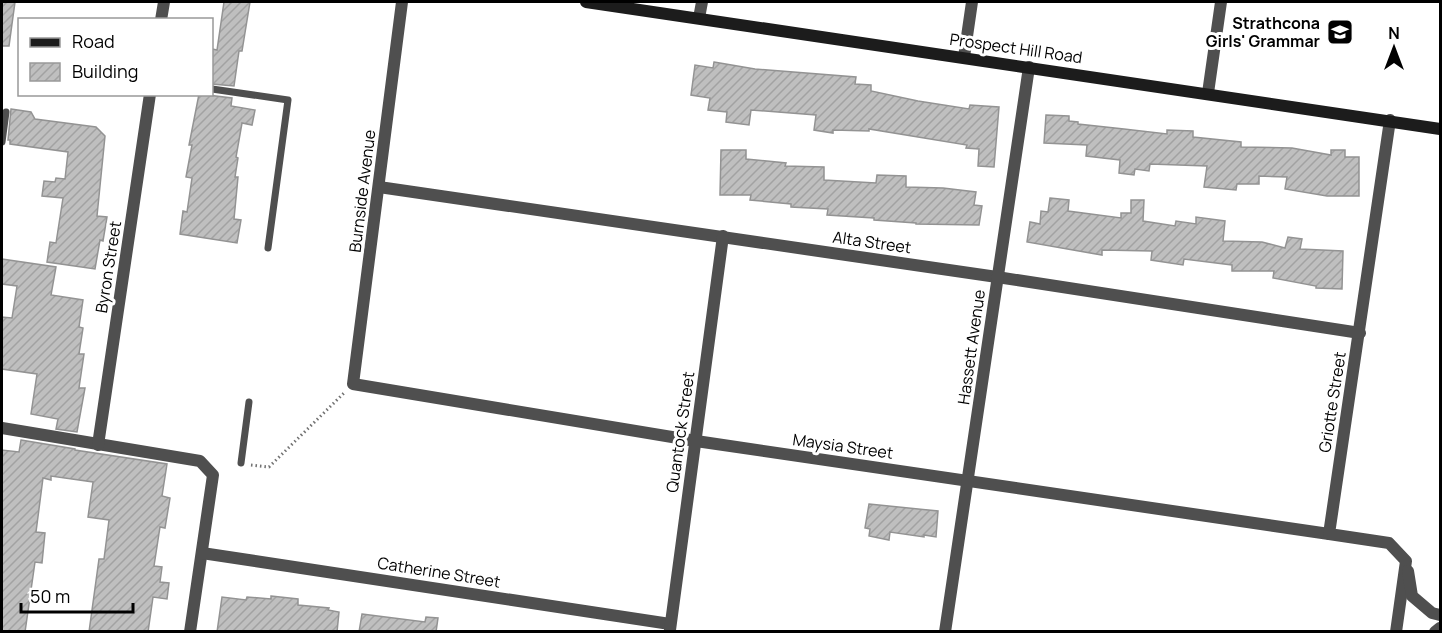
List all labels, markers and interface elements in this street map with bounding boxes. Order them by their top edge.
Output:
place label: Strathcona Girls' Grammar [1206,12,1320,52]
school or university icon: Strathcona Girls' Grammar [1325,17,1355,47]
legend [18,18,213,96]
north arrow [1364,18,1424,78]
text: N [1388,22,1400,44]
street label: Prospect Hill Road [948,28,1084,68]
text: Road [72,29,115,53]
text: Building [72,59,138,83]
street label: Burnside Avenue [344,128,380,254]
street label: Byron Street [90,219,126,315]
street label: Alta Street [831,226,913,258]
street label: Hassett Avenue [952,288,990,406]
street label: Griotte Street [1313,350,1351,454]
street label: Quantock Street [661,370,699,494]
street label: Maysia Street [791,428,895,464]
street label: Catherine Street [376,551,502,593]
scale bar [21,576,134,614]
text: 50 m [30,584,70,608]

